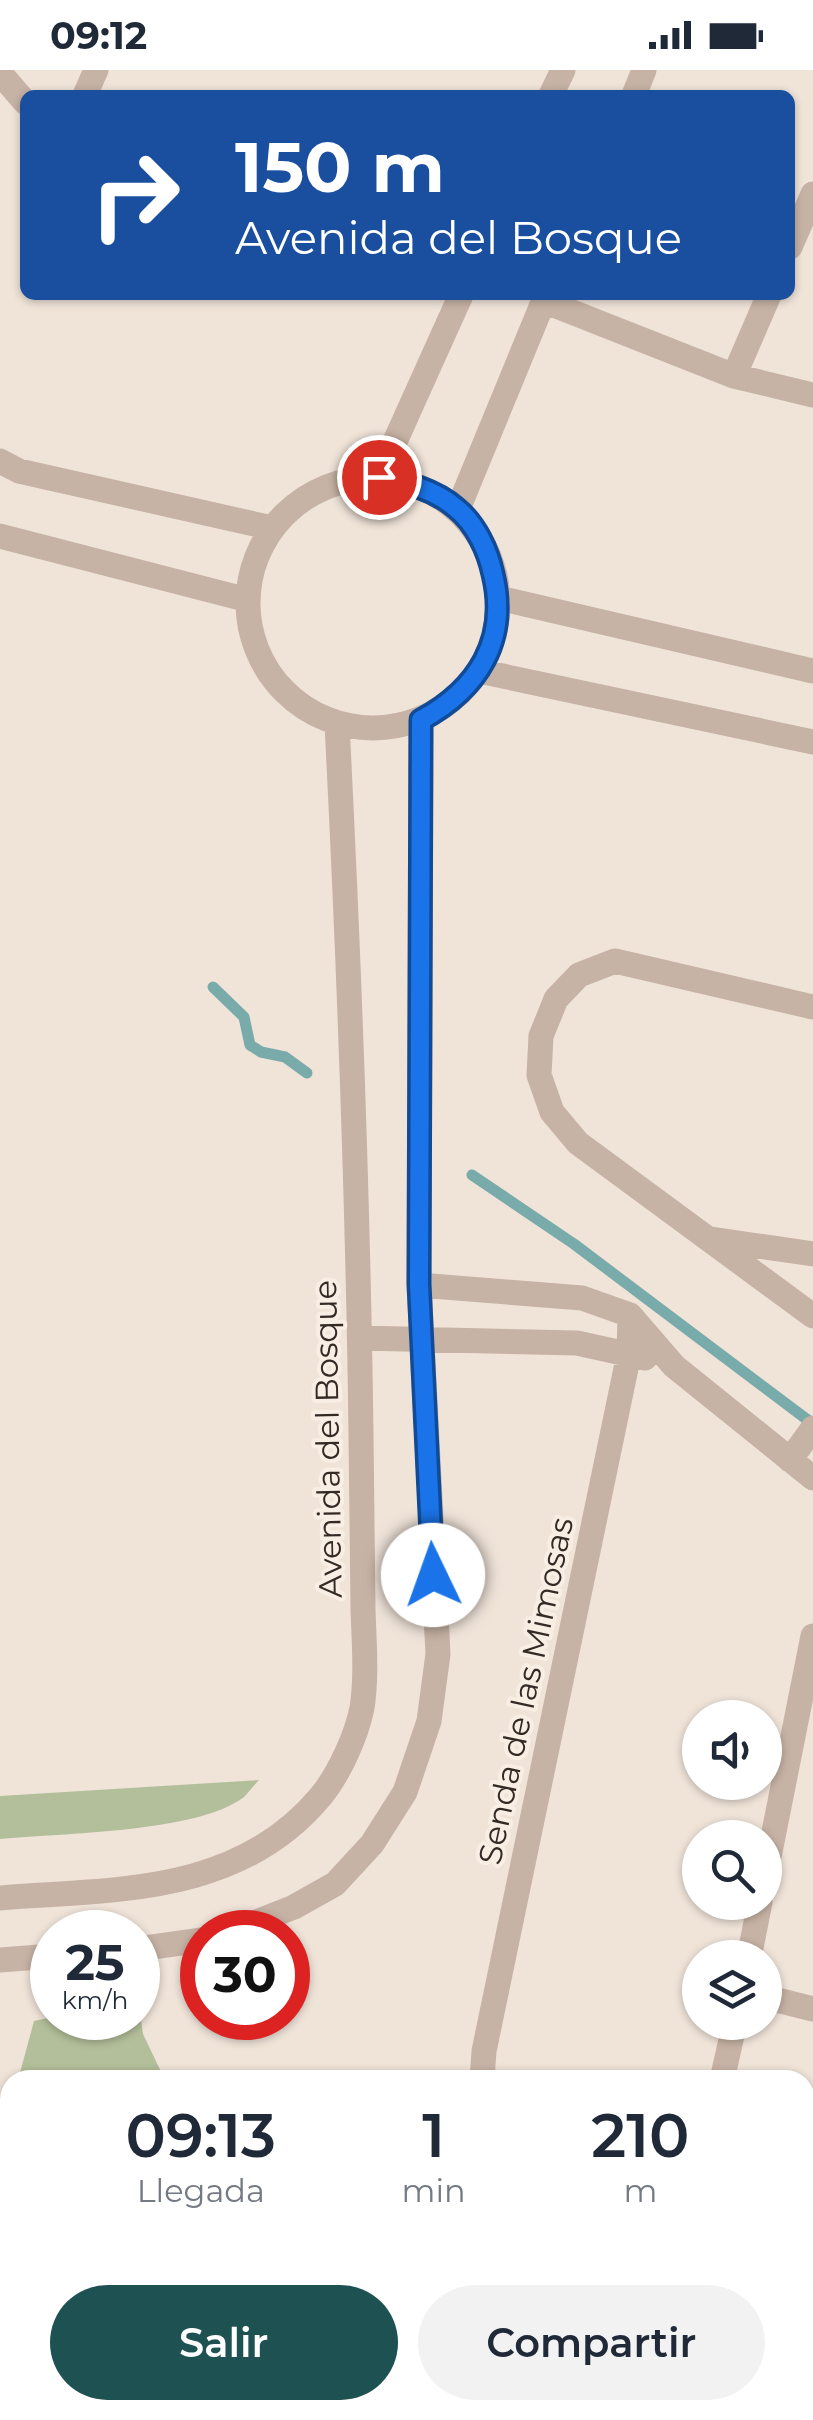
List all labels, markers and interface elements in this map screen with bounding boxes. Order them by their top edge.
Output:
text: 09:12 [50,12,147,59]
text: 150 m [235,124,445,210]
icon: right [70,130,200,260]
text: Avenida del Bosque [235,210,682,265]
pin [337,435,422,520]
icon: arrive [352,450,407,505]
street label: Avenida del Bosque [305,1280,350,1598]
street label: Senda de las Mimosas [470,1514,581,1868]
position arrow [381,1523,485,1627]
map controls [682,1700,782,2040]
button: sound [682,1700,782,1800]
button: search [682,1820,782,1920]
speed limit sign: 30 [180,1910,310,2040]
text: 25 [65,1932,125,1993]
button: layers [682,1940,782,2040]
text: km/h [62,1985,128,2015]
text: 09:13 [126,2099,276,2172]
text: 1 [422,2099,445,2172]
text: 210 [591,2099,689,2172]
text: Llegada [137,2171,265,2210]
text: min [402,2171,466,2210]
text: m [623,2171,657,2210]
button: Salir [50,2285,398,2400]
button: Compartir [418,2285,765,2400]

